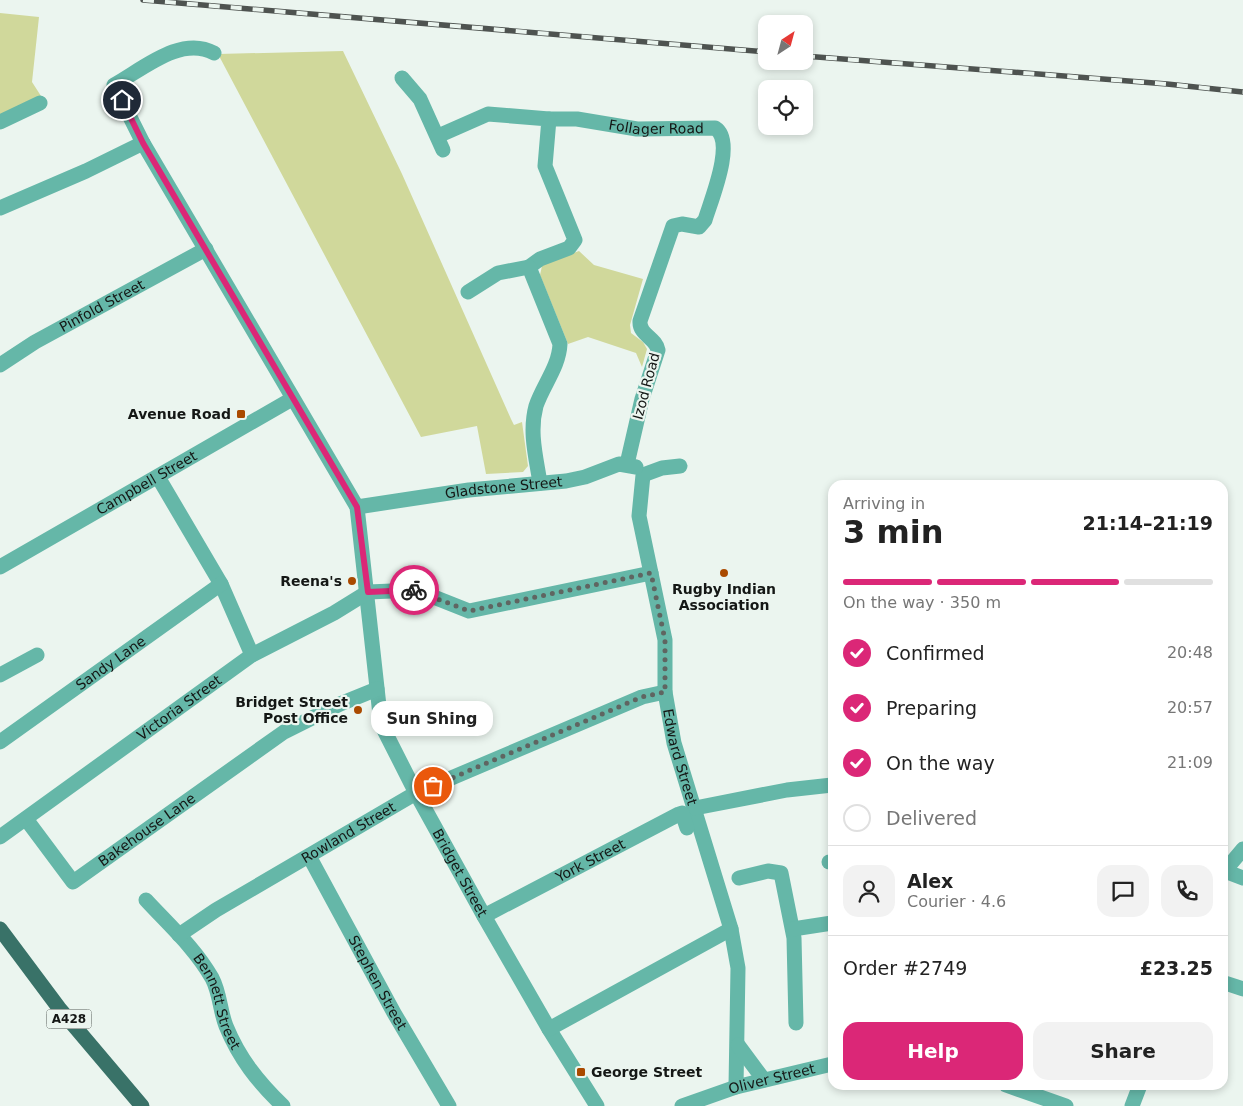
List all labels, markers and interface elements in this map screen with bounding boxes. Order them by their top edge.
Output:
north arrow [758,15,812,70]
map controls [758,15,813,135]
pin [101,79,143,121]
button: locate [758,80,813,135]
icon: home [108,86,136,114]
street label: Follager Road [608,116,704,138]
street label: Pinfold Street [57,276,148,335]
street label: Izod Road [629,351,663,421]
place label: Avenue Road [128,406,231,422]
marker: Avenue Road [235,408,247,420]
street label: Campbell Street [93,447,200,518]
street label: Gladstone Street [444,473,564,502]
text: Arriving in [843,494,925,513]
text: 21:14–21:19 [1083,512,1213,534]
text: 3 min [843,513,944,551]
courier [389,565,439,615]
marker: Rugby Indian Association [718,567,730,579]
place label: Reena's [280,573,342,589]
marker: Reena's [346,575,358,587]
icon: bike [400,576,428,604]
place label: Rugby Indian Association [672,581,776,613]
text: On the way · 350 m [843,593,1001,612]
street label: Sandy Lane [73,633,149,693]
icon: check [843,639,871,667]
text: Confirmed [886,642,985,664]
text: 20:48 [1167,643,1213,662]
street label: Victoria Street [134,671,225,743]
place label: Bridget Street Post Office [235,694,348,726]
icon: check [843,694,871,722]
text: Preparing [886,697,977,719]
text: 20:57 [1167,698,1213,717]
callout: Sun Shing [372,701,494,736]
marker: Bridget Street Post Office [352,704,364,716]
street label: Edward Street [660,707,701,808]
text: Sun Shing [386,709,478,728]
icon: check [843,749,871,777]
text: On the way [886,752,995,774]
text: 21:09 [1167,753,1213,772]
pin [412,765,454,807]
icon: bag [419,772,447,800]
street label: Bakehouse Lane [95,790,198,869]
street label: Rowland Street [298,799,399,866]
text: Delivered [886,807,977,829]
street label: Bridget Street [429,826,491,920]
street label: York Street [552,835,628,886]
button: person [843,865,895,917]
button: chat [1097,865,1149,917]
button: phone [1161,865,1213,917]
text: Alex [907,870,953,892]
text: Courier · 4.6 [907,892,1006,911]
street label: Stephen Street [345,933,410,1033]
street label: Bennett Street [190,950,244,1053]
text: Order #2749 [843,957,967,979]
text: £23.25 [1140,957,1213,979]
road number: A428 [46,1010,92,1028]
button: Help [843,1022,1023,1080]
button: Share [1033,1022,1213,1080]
street label: Oliver Street [726,1060,817,1097]
place label: George Street [591,1064,703,1080]
marker: George Street [575,1066,587,1078]

